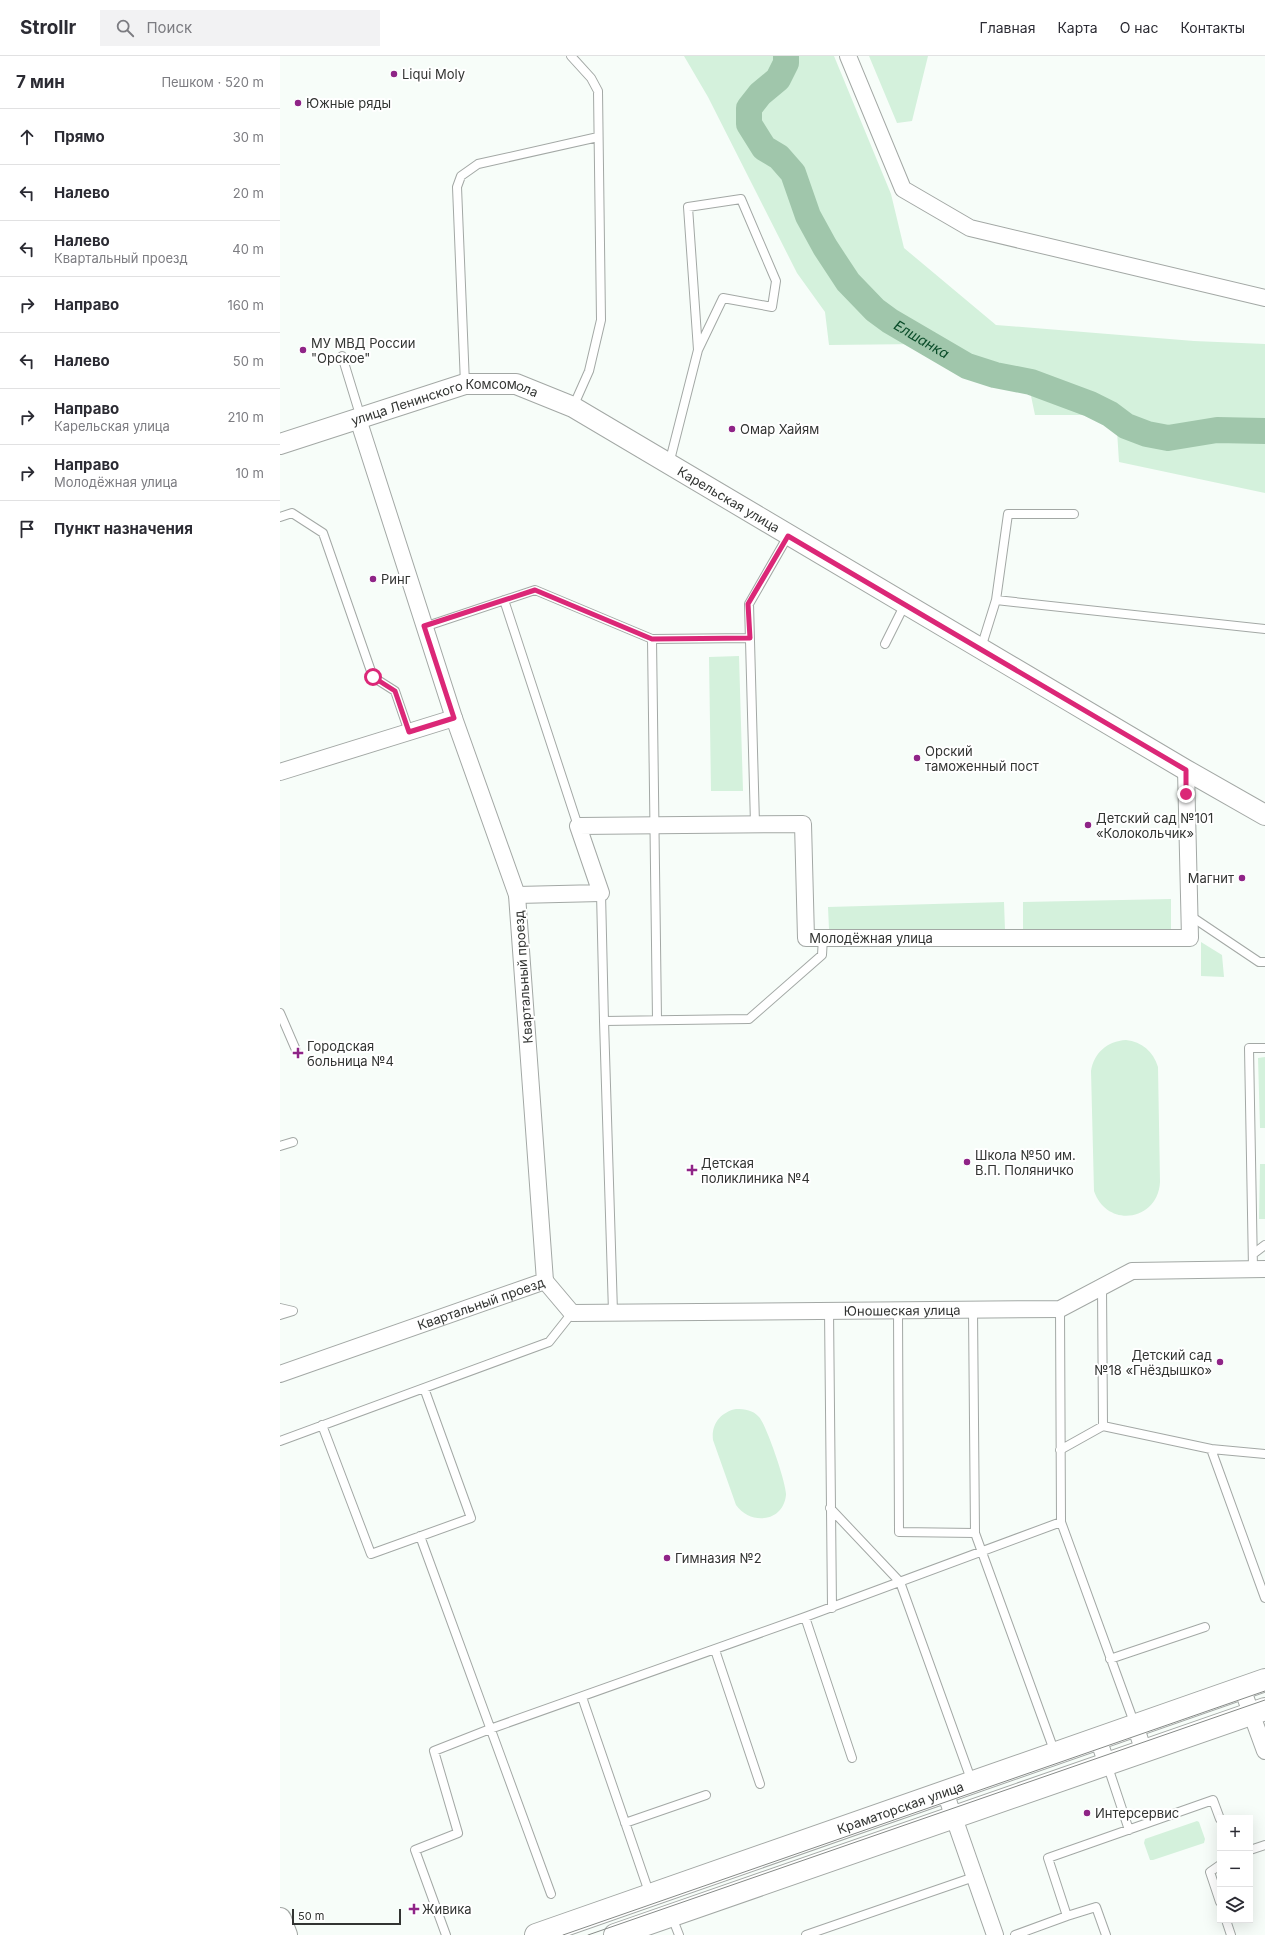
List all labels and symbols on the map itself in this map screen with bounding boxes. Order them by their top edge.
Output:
place label: Liqui Moly [402,66,465,82]
marker: Liqui Moly [389,69,399,79]
place label: Южные ряды [306,95,391,111]
marker: Южные ряды [293,98,303,108]
water label: Елшанка [891,316,953,362]
place label: МУ МВД России "Орское" [311,335,415,366]
marker: МУ МВД России "Орское" [298,345,308,355]
street label: улица Ленинского Комсомола [349,376,541,428]
place label: Омар Хайям [740,421,819,437]
marker: Омар Хайям [727,424,737,434]
street label: Карельская улица [675,463,783,536]
place label: Ринг [381,571,411,587]
marker: Ринг [368,574,378,584]
route start [364,668,382,686]
place label: Орский таможенный пост [925,743,1039,774]
marker: Орский таможенный пост [912,753,922,763]
route end [1177,785,1195,803]
place label: Детский сад №101 «Колокольчик» [1096,810,1213,841]
marker: Детский сад №101 «Колокольчик» [1083,820,1093,830]
place label: Магнит [1188,870,1234,886]
marker: Магнит [1237,873,1247,883]
street label: Квартальный проезд [510,910,536,1044]
street label: Молодёжная улица [809,930,933,946]
place label: Городская больница №4 [307,1038,394,1069]
marker: Городская больница №4 [292,1047,304,1059]
place label: Школа №50 им. В.П. Поляничко [975,1147,1076,1178]
place label: Детская поликлиника №4 [701,1155,810,1186]
marker: Школа №50 им. В.П. Поляничко [962,1157,972,1167]
marker: Детская поликлиника №4 [686,1164,698,1176]
street label: Квартальный проезд [415,1274,547,1333]
street label: Юношеская улица [844,1302,960,1319]
place label: Детский сад №18 «Гнёздышко» [1094,1347,1212,1378]
marker: Детский сад №18 «Гнёздышко» [1215,1357,1225,1367]
place label: Гимназия №2 [675,1550,762,1566]
marker: Гимназия №2 [662,1553,672,1563]
street label: Краматорская улица [835,1778,966,1837]
place label: Интерсервис [1095,1805,1179,1821]
marker: Интерсервис [1082,1808,1092,1818]
place label: Живика [422,1901,472,1917]
marker: Живика [409,1904,419,1914]
scale bar [292,1907,401,1926]

